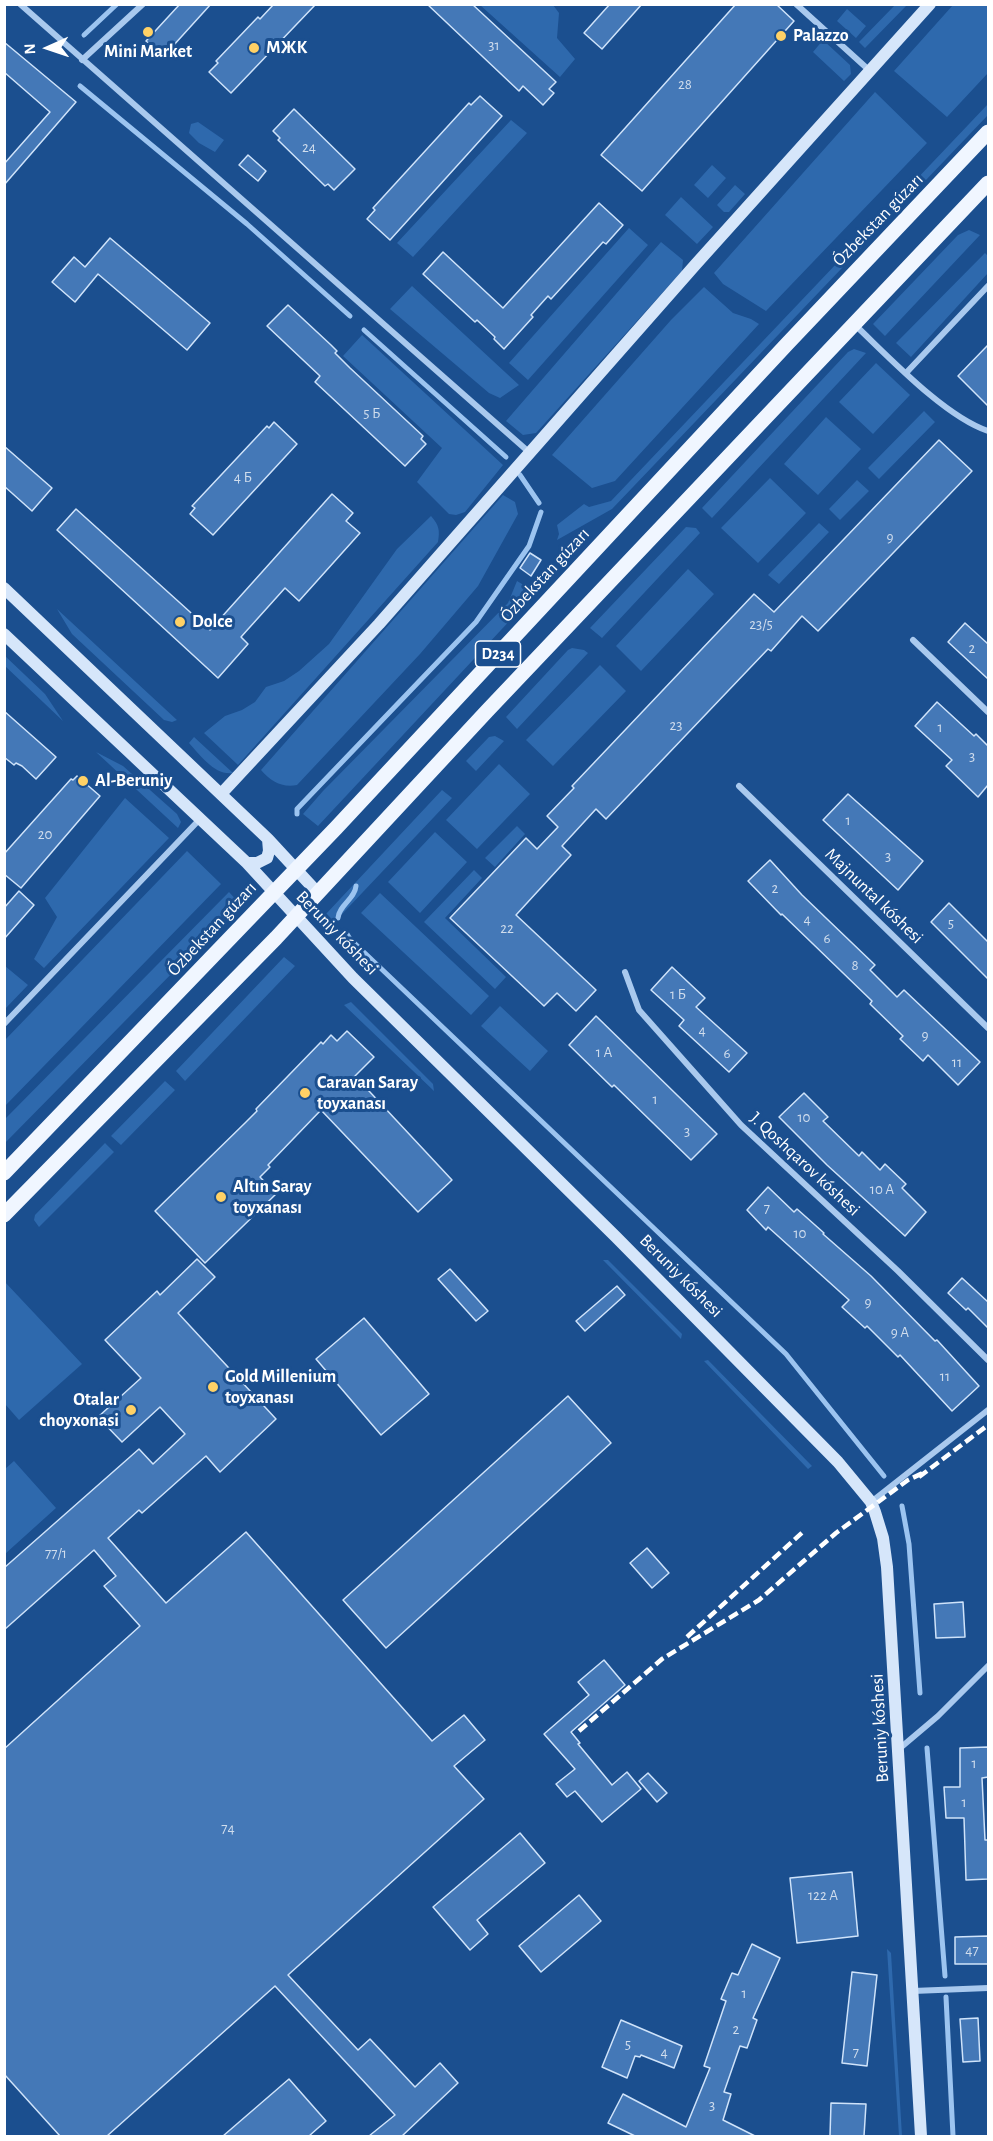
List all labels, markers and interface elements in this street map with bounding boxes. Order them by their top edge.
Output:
north arrow [18,18,78,78]
marker: Mini Market [141,25,155,39]
place label: Palazzo [793,25,849,47]
marker: Palazzo [774,29,788,43]
house number: 31 [488,36,500,54]
place label: МЖК [266,37,308,59]
place label: Mini Market [104,41,192,63]
marker: МЖК [247,41,261,55]
text: N [22,43,38,55]
house number: 28 [678,75,692,93]
house number: 24 [302,138,316,156]
street label: Ózbekstan gúzarı [828,169,928,271]
house number: 5 Б [363,404,381,422]
house number: 4 Б [234,468,252,486]
street label: Ózbekstan gúzarı [496,523,594,627]
house number: 9 [886,528,894,546]
place label: Dolce [192,611,233,633]
marker: Dolce [173,615,187,629]
house number: 23/5 [749,615,773,633]
house number: 2 [969,639,975,657]
road number: D234 [476,641,520,667]
house number: 23 [669,716,683,734]
house number: 1 [937,718,943,736]
house number: 3 [969,747,975,765]
place label: Al-Beruniy [95,770,172,792]
marker: Al-Beruniy [76,774,90,788]
house number: 1 [845,811,851,829]
house number: 20 [38,825,52,843]
street label: Majnuntal kóshesi [820,844,928,948]
house number: 3 [885,847,891,865]
street label: Ózbekstan gúzarı [163,877,261,981]
house number: 2 [772,879,778,897]
street label: Beruniy kóshesi [291,886,383,980]
house number: 4 [803,910,811,928]
house number: 5 [948,914,954,932]
house number: 22 [500,919,514,937]
house number: 6 [823,929,831,947]
house number: 8 [851,956,859,974]
house number: 1 Б [670,985,686,1003]
house number: 4 [698,1021,706,1039]
house number: 9 [921,1026,929,1044]
house number: 1 А [596,1043,612,1061]
house number: 6 [723,1044,731,1062]
house number: 11 [952,1053,962,1071]
place label: Caravan Saray toyxanası [317,1072,418,1114]
marker: Caravan Saray toyxanası [298,1086,312,1100]
house number: 1 [652,1090,658,1108]
street label: J. Qoshqarov kóshesi [745,1107,865,1221]
house number: 10 [797,1108,811,1126]
house number: 3 [684,1122,690,1140]
place label: Altın Saray toyxanası [233,1176,312,1218]
house number: 10 А [870,1180,894,1198]
marker: Altın Saray toyxanası [214,1190,228,1204]
house number: 7 [764,1199,770,1217]
house number: 10 [793,1224,807,1242]
street label: Beruniy kóshesi [635,1230,727,1322]
house number: 9 [864,1293,872,1311]
house number: 9 А [891,1323,909,1341]
place label: Gold Millenium toyxanası [225,1366,336,1408]
house number: 11 [940,1367,950,1385]
marker: Gold Millenium toyxanası [206,1380,220,1394]
place label: Otalar choyxonasi [39,1389,119,1432]
marker: Otalar choyxonasi [124,1403,138,1417]
house number: 77/1 [45,1544,67,1562]
street label: Beruniy kóshesi [866,1673,894,1783]
house number: 1 [971,1754,977,1772]
house number: 1 [961,1793,967,1811]
house number: 74 [221,1819,235,1837]
house number: 122 А [808,1886,838,1904]
house number: 47 [965,1941,979,1959]
house number: 1 [741,1984,747,2002]
house number: 2 [733,2020,739,2038]
house number: 5 [625,2035,631,2053]
house number: 4 [660,2043,668,2061]
house number: 7 [853,2043,859,2061]
house number: 3 [709,2096,715,2114]

